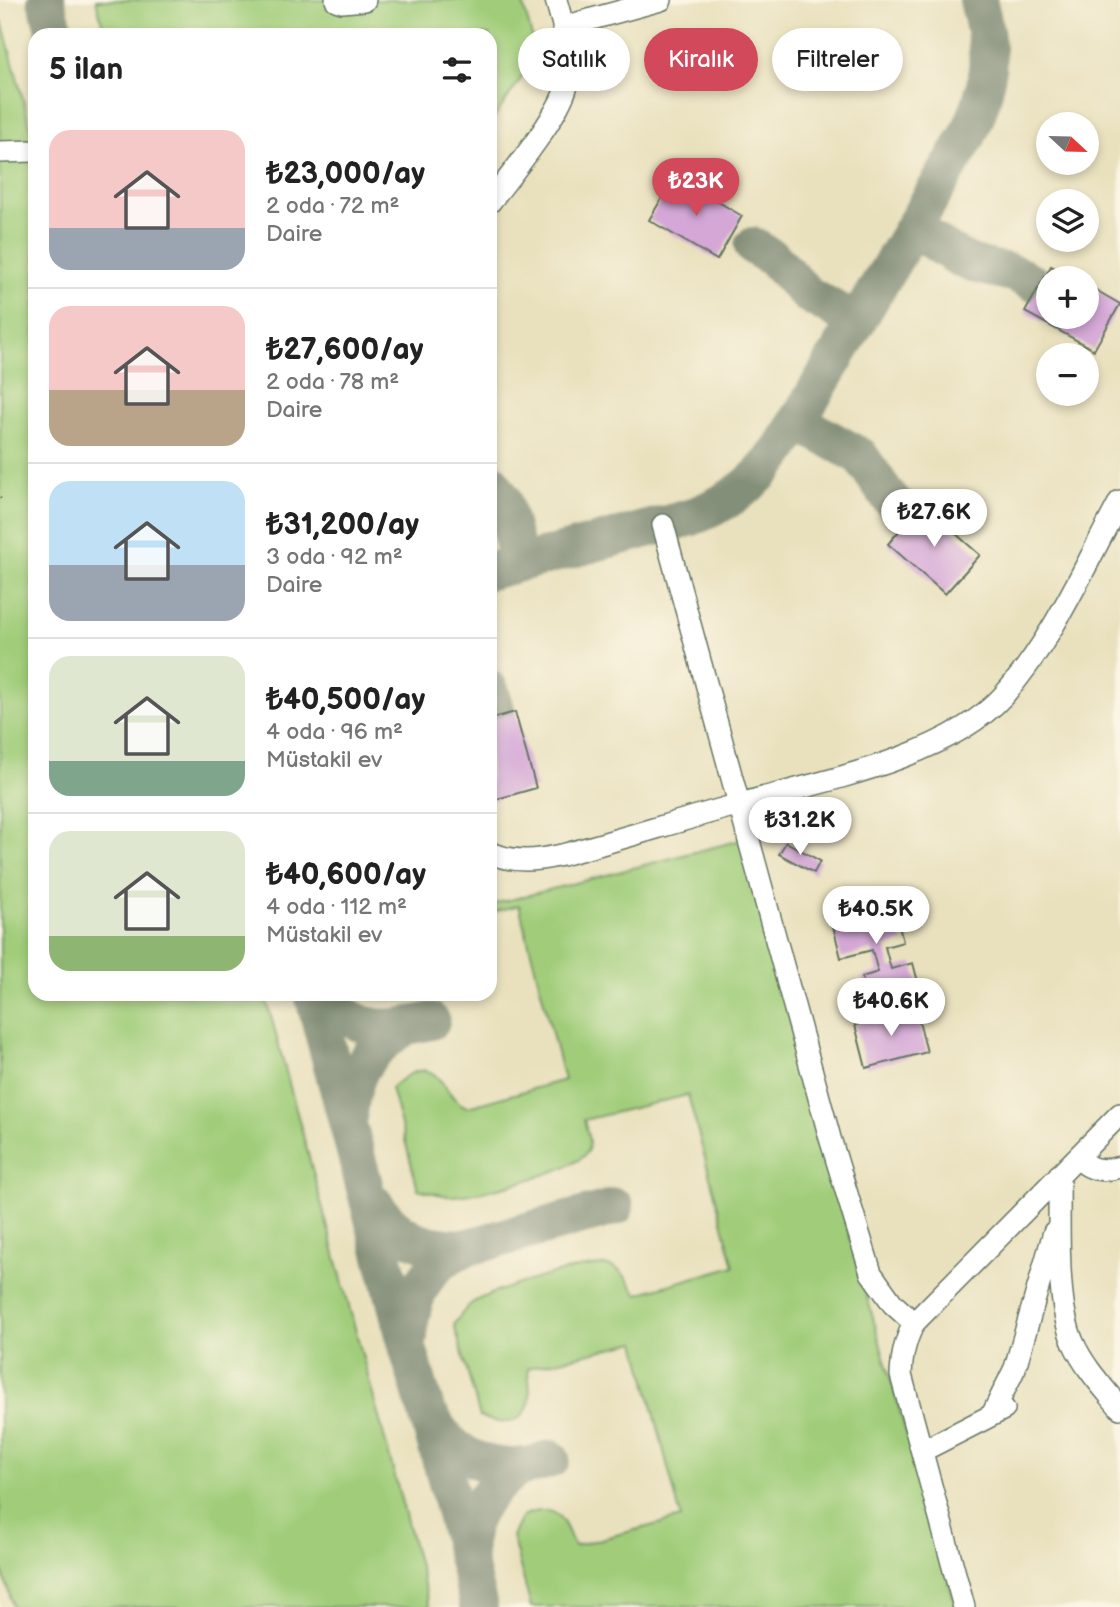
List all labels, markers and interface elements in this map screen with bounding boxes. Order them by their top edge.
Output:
chip: Satılık [518,28,630,91]
chip: Kiralık [644,28,758,91]
chip: Filtreler [772,28,903,91]
icon: filters [438,51,476,89]
text: 5 ilan [49,52,123,88]
north arrow [1036,112,1099,175]
map controls [1036,112,1099,406]
text: ₺23,000/ay [266,156,425,192]
icon: home [105,158,189,242]
pin: ₺23K [655,158,737,218]
text: ₺23K [668,167,724,195]
button: layers [1036,189,1099,252]
text: 2 oda · 72 m² [266,192,399,220]
text: Daire [266,220,322,248]
button: + [1036,266,1099,329]
text: ₺27,600/ay [266,332,423,368]
icon: home [105,334,189,418]
button: − [1036,343,1099,406]
text: 2 oda · 78 m² [266,368,399,396]
text: Daire [266,396,322,424]
pin: ₺27.6K [877,490,991,549]
text: ₺27.6K [897,498,971,526]
text: ₺31,200/ay [266,507,419,543]
icon: home [105,509,189,593]
text: 3 oda · 92 m² [266,543,403,571]
text: Daire [266,571,322,599]
text: ₺40,500/ay [266,682,425,718]
icon: home [105,684,189,768]
text: 4 oda · 96 m² [266,718,403,746]
text: Müstakil ev [266,746,382,774]
pin: ₺31.2K [743,798,857,857]
text: ₺31.2K [765,806,835,834]
text: ₺40,600/ay [266,857,426,893]
icon: home [105,859,189,943]
pin: ₺40.5K [819,886,933,946]
text: 4 oda · 112 m² [266,893,407,921]
text: ₺40.5K [838,895,914,923]
text: Müstakil ev [266,921,382,949]
pin: ₺40.6K [834,978,948,1038]
text: ₺40.6K [853,987,929,1015]

